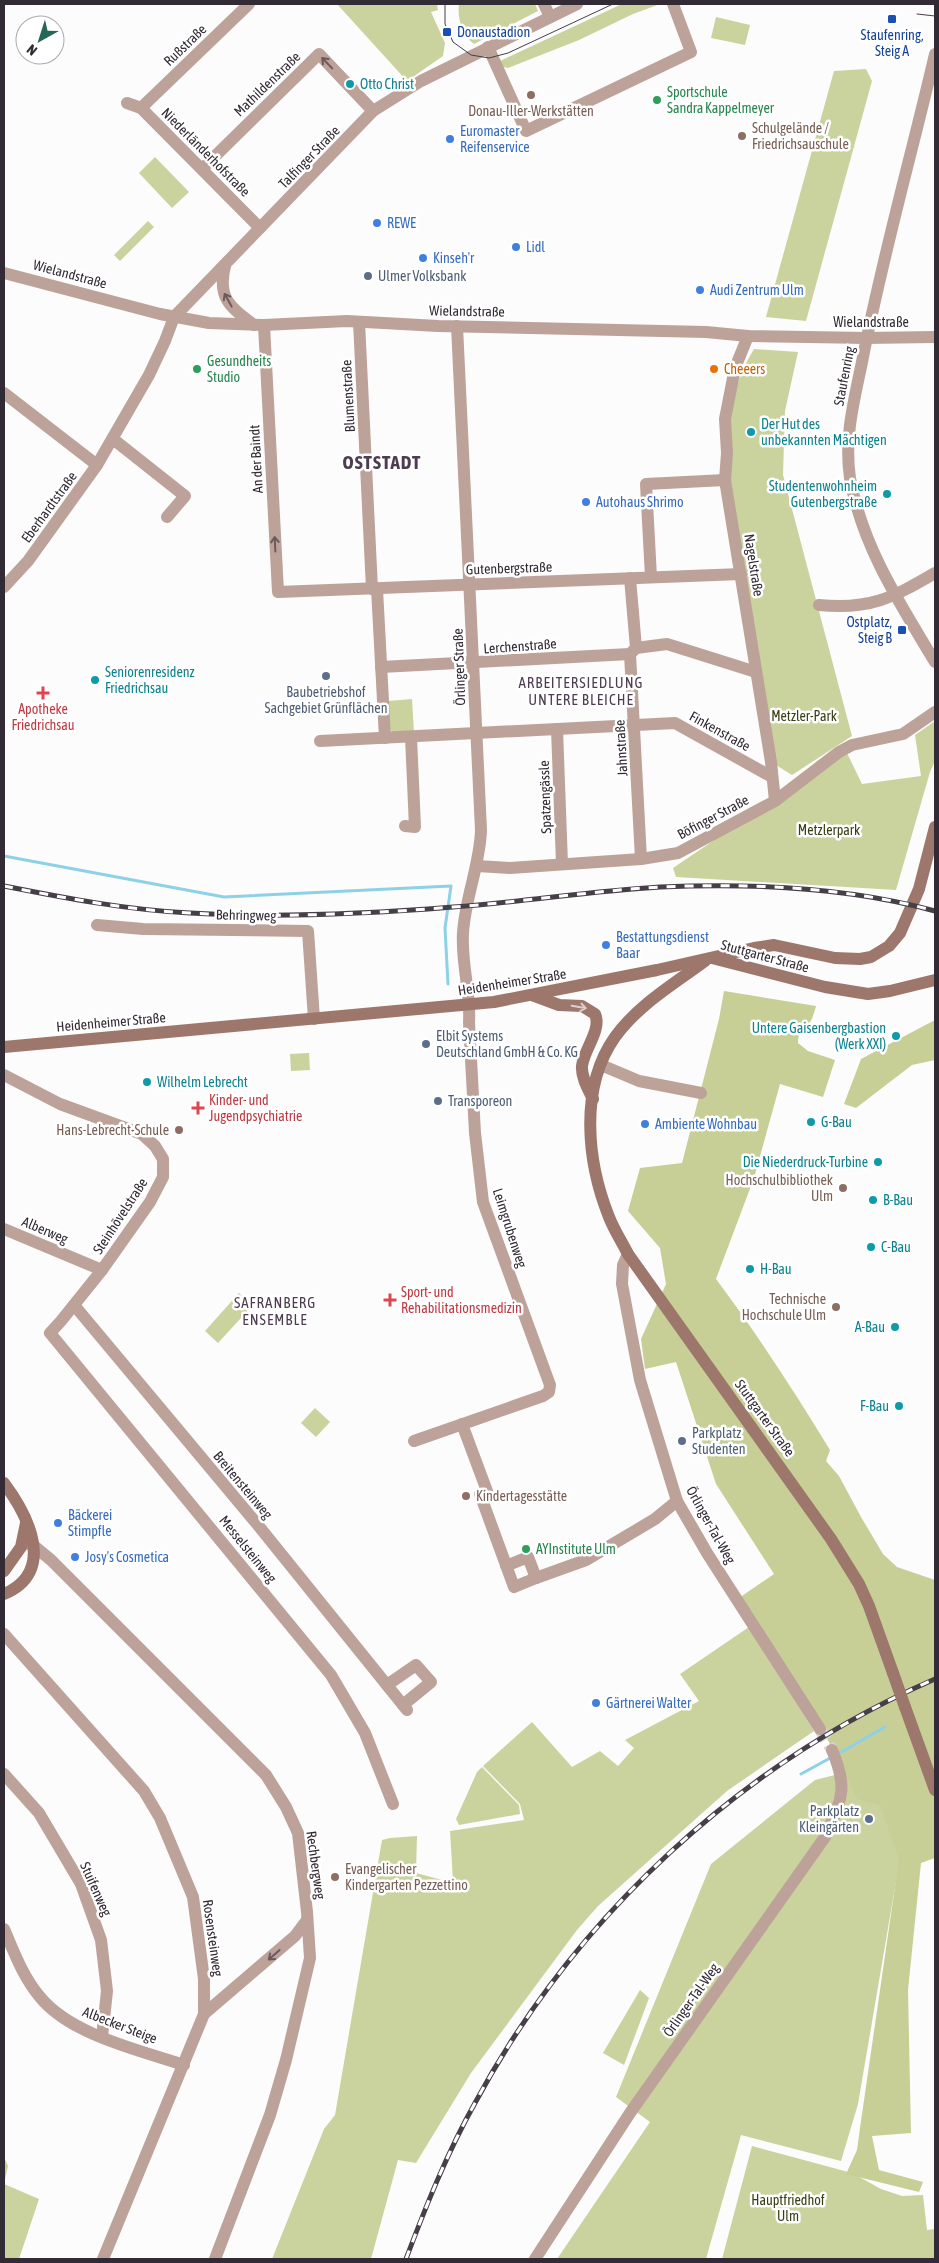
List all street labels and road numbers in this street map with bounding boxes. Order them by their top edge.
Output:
street label: Rußstraße [161,21,209,69]
street label: Mathildenstraße [231,49,303,119]
street label: Niederländerhofstraße [158,104,254,200]
street label: Talfinger Straße [275,122,343,192]
street label: Wielandstraße [31,256,109,292]
street label: Wielandstraße [429,302,505,320]
street label: Wielandstraße [833,314,909,330]
street label: Staufenring [830,345,858,407]
street label: Blumenstraße [338,359,358,433]
street label: An der Baindt [246,424,266,494]
street label: Eberhardtstraße [18,469,80,545]
street label: Nagelstraße [741,533,767,597]
street label: Gutenbergstraße [466,559,552,577]
street label: Örlinger Straße [450,628,468,706]
street label: Lerchenstraße [483,635,557,657]
street label: Finkenstraße [687,708,753,754]
street label: Jahnstraße [612,719,630,777]
street label: Spatzengässle [536,760,554,834]
street label: Böfinger Straße [675,792,751,842]
street label: Behringweg [216,906,276,924]
street label: Stuttgarter Straße [719,937,811,975]
street label: Heidenheimer Straße [457,966,567,998]
street label: Heidenheimer Straße [56,1009,166,1035]
street label: Steinhövelstraße [90,1175,150,1257]
street label: Leimgrubenweg [490,1186,530,1270]
street label: Alberweg [20,1213,70,1247]
street label: Stuttgarter Straße [732,1377,798,1459]
street label: Breitensteinweg [210,1448,276,1522]
street label: Örlinger-Tal-Weg [683,1483,739,1567]
street label: Messelsteinweg [216,1512,280,1586]
street label: Rechbergweg [303,1830,329,1900]
street label: Stuifenweg [77,1859,115,1919]
street label: Rosensteinweg [200,1899,226,1977]
street label: Örlinger-Tal-Weg [660,1960,722,2040]
street label: Albecker Steige [81,2003,159,2047]

